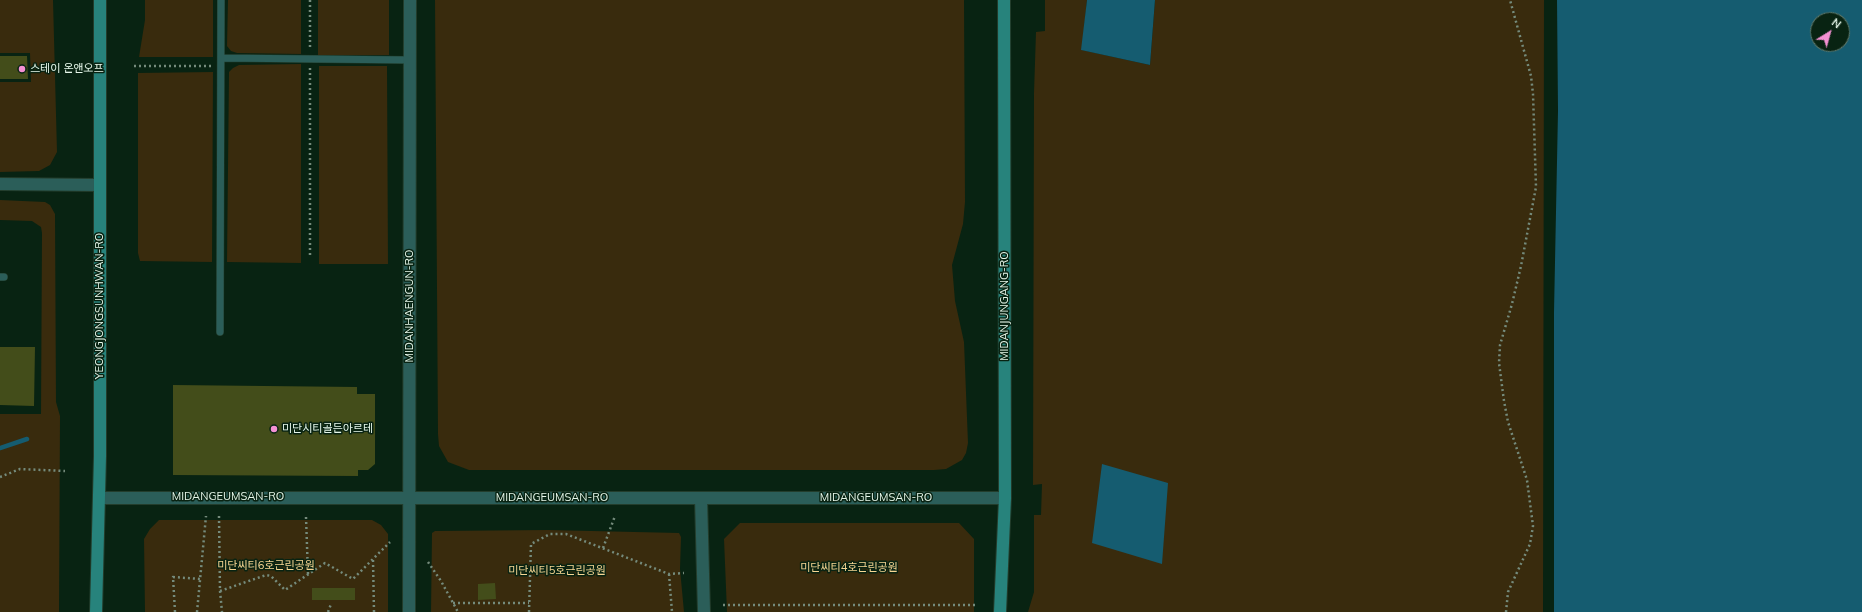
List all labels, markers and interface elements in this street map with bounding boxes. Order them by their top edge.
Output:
north arrow [1810,12,1850,52]
text: N [1829,15,1844,31]
place label: 스테이 온앤오프 [30,62,104,76]
marker: 스테이 온앤오프 [17,64,27,74]
street label: YEONGJONGSUNHWAN-RO [93,233,107,379]
street label: MIDANHAENGUN-RO [403,250,417,362]
street label: MIDANJUNGANG-RO [998,251,1012,361]
place label: 미단시티골든아르테 [282,422,373,436]
marker: 미단시티골든아르테 [269,424,279,434]
street label: MIDANGEUMSAN-RO [172,490,284,504]
street label: MIDANGEUMSAN-RO [496,491,608,505]
street label: MIDANGEUMSAN-RO [820,491,932,505]
park label: 미단씨티6호근린공원 [217,559,315,573]
park label: 미단씨티4호근린공원 [800,561,898,575]
park label: 미단씨티5호근린공원 [508,564,606,578]

